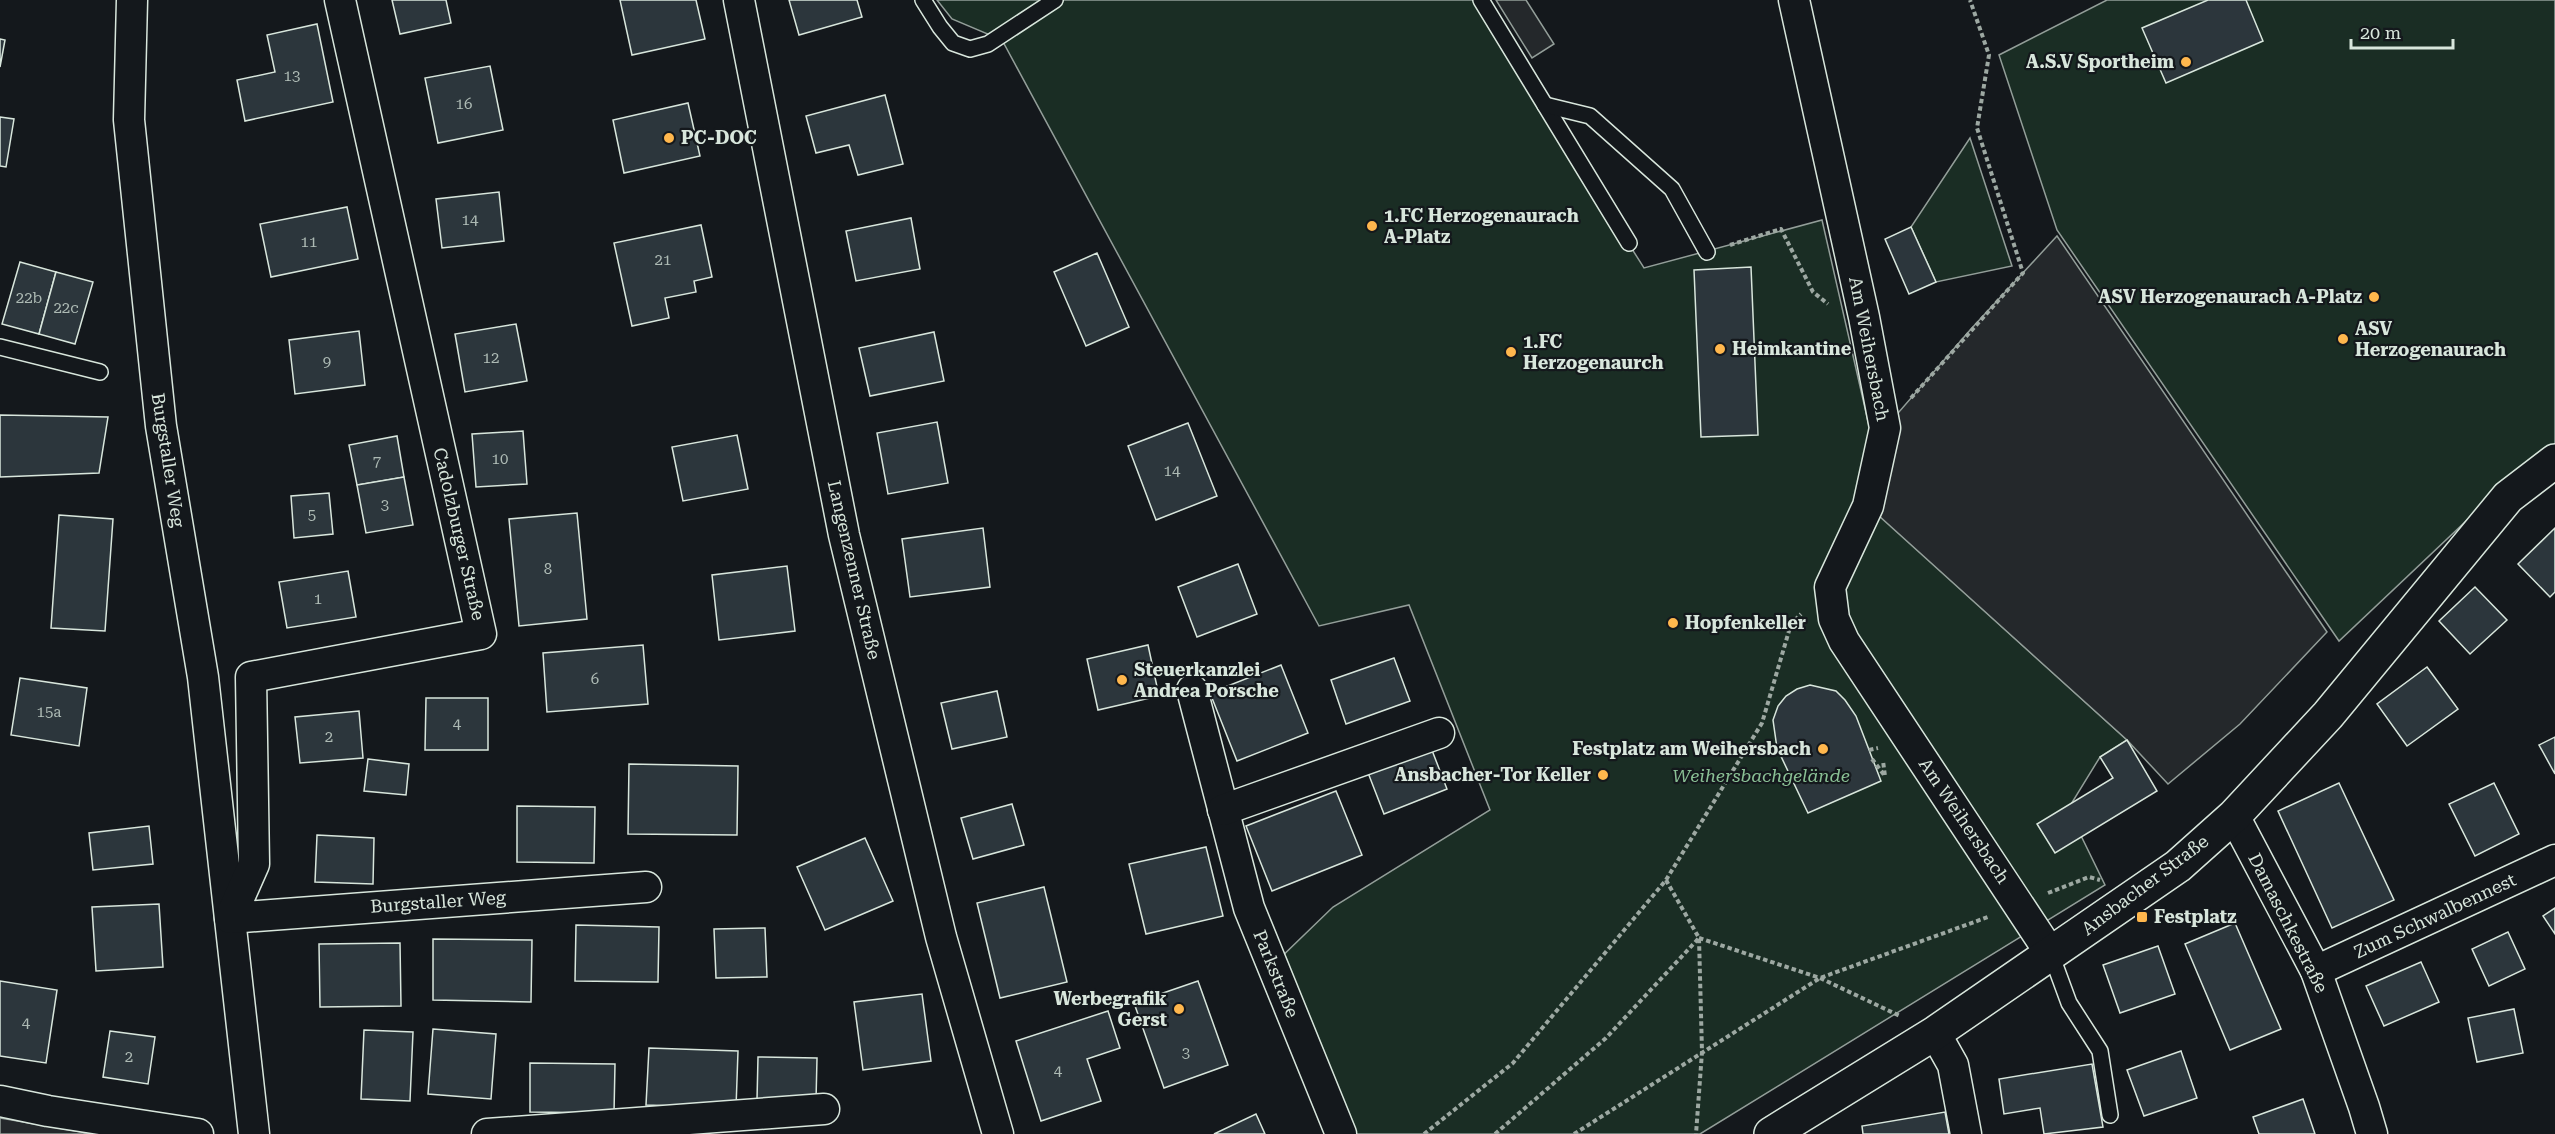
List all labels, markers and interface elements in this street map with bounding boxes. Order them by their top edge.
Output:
scale bar [2351,12,2453,50]
text: 20 m [2360,22,2401,43]
place label: A.S.V Sportheim [2026,51,2175,72]
marker: A.S.V Sportheim [2179,55,2193,69]
house number: 13 [284,67,300,85]
house number: 16 [456,95,472,113]
place label: PC-DOC [681,127,757,148]
marker: PC-DOC [662,131,676,145]
place label: 1.FC Herzogenaurach A-Platz [1384,205,1579,247]
house number: 14 [462,211,479,229]
marker: 1.FC Herzogenaurach A-Platz [1365,219,1379,233]
house number: 11 [301,233,317,251]
house number: 21 [655,251,671,269]
street label: Am Weihersbach [1845,275,1894,423]
place label: ASV Herzogenaurach A-Platz [2098,286,2362,307]
house number: 22b [16,289,42,307]
marker: ASV Herzogenaurach A-Platz [2367,290,2381,304]
house number: 22c [53,299,79,317]
place label: ASV Herzogenaurach [2355,318,2506,360]
place label: 1.FC Herzogenaurch [1523,331,1664,373]
marker: ASV Herzogenaurach [2336,332,2350,346]
place label: Heimkantine [1732,338,1852,359]
marker: Heimkantine [1713,342,1727,356]
marker: 1.FC Herzogenaurch [1504,345,1518,359]
house number: 12 [483,349,499,367]
house number: 9 [323,353,331,371]
street label: Burgstaller Weg [148,391,190,529]
street label: Cadolzburger Straße [429,445,490,622]
house number: 10 [492,450,508,468]
house number: 7 [373,452,381,470]
house number: 14 [1164,462,1181,480]
street label: Langenzenner Straße [824,478,885,662]
house number: 3 [381,496,389,514]
house number: 5 [308,506,316,524]
house number: 8 [544,560,552,578]
house number: 1 [314,590,322,608]
place label: Hopfenkeller [1685,612,1806,633]
marker: Hopfenkeller [1666,616,1680,630]
place label: Steuerkanzlei Andrea Porsche [1134,659,1279,701]
house number: 6 [591,670,599,688]
marker: Steuerkanzlei Andrea Porsche [1115,673,1129,687]
house number: 15a [37,703,61,721]
house number: 4 [453,715,462,733]
house number: 2 [325,728,333,746]
place label: Festplatz am Weihersbach [1572,738,1811,759]
marker: Festplatz am Weihersbach [1816,742,1830,756]
street label: Am Weihersbach [1915,754,2014,888]
place label: Ansbacher-Tor Keller [1394,764,1591,785]
park label: Weihersbachgelände [1672,765,1850,786]
marker: Ansbacher-Tor Keller [1596,768,1610,782]
street label: Ansbacher Straße [2077,830,2212,939]
street label: Damaschkestraße [2244,849,2333,996]
street label: Zum Schwalbennest [2351,869,2519,962]
street label: Burgstaller Weg [370,886,507,917]
place label: Festplatz [2154,906,2237,927]
marker: Festplatz [2135,910,2149,924]
street label: Parkstraße [1249,927,1304,1021]
place label: Werbegrafik Gerst [1053,988,1168,1030]
marker: Werbegrafik Gerst [1172,1002,1186,1016]
house number: 4 [22,1014,31,1032]
house number: 3 [1182,1044,1190,1062]
house number: 2 [125,1048,133,1066]
house number: 4 [1054,1062,1063,1080]

